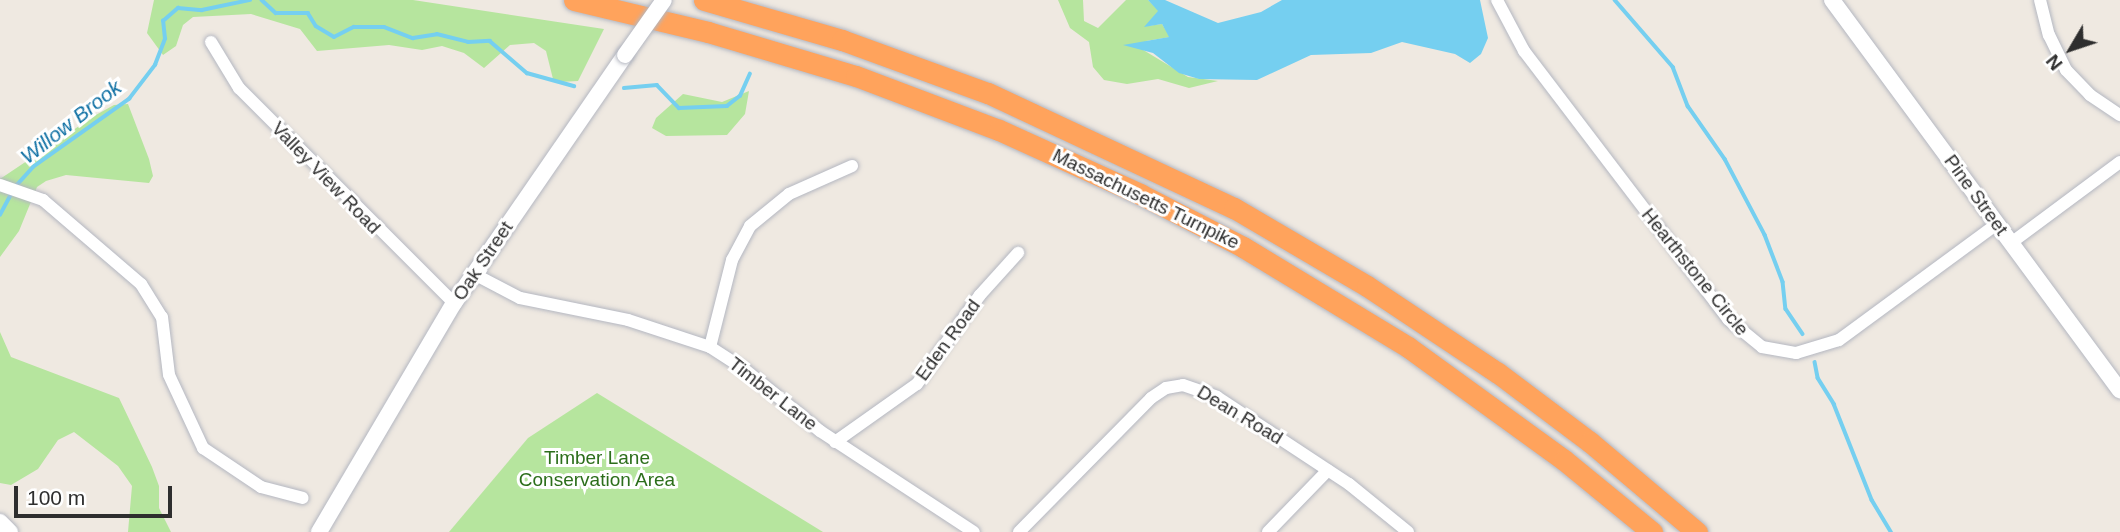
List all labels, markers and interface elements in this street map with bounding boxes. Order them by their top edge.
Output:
north arrow [2036,14,2106,84]
text: N [2042,51,2067,74]
water label: Willow Brook [16,75,126,169]
street label: Valley View Road [267,117,385,239]
street label: Massachusetts Turnpike [1049,144,1243,254]
street label: Pine Street [1939,150,2013,240]
street label: Hearthstone Circle [1637,204,1753,340]
street label: Oak Street [448,217,518,305]
street label: Eden Road [911,295,985,385]
street label: Timber Lane [724,352,822,436]
street label: Dean Road [1193,380,1287,450]
park label: Timber Lane Conservation Area [518,447,676,491]
scale bar [18,472,175,516]
text: 100 m [27,486,85,509]

